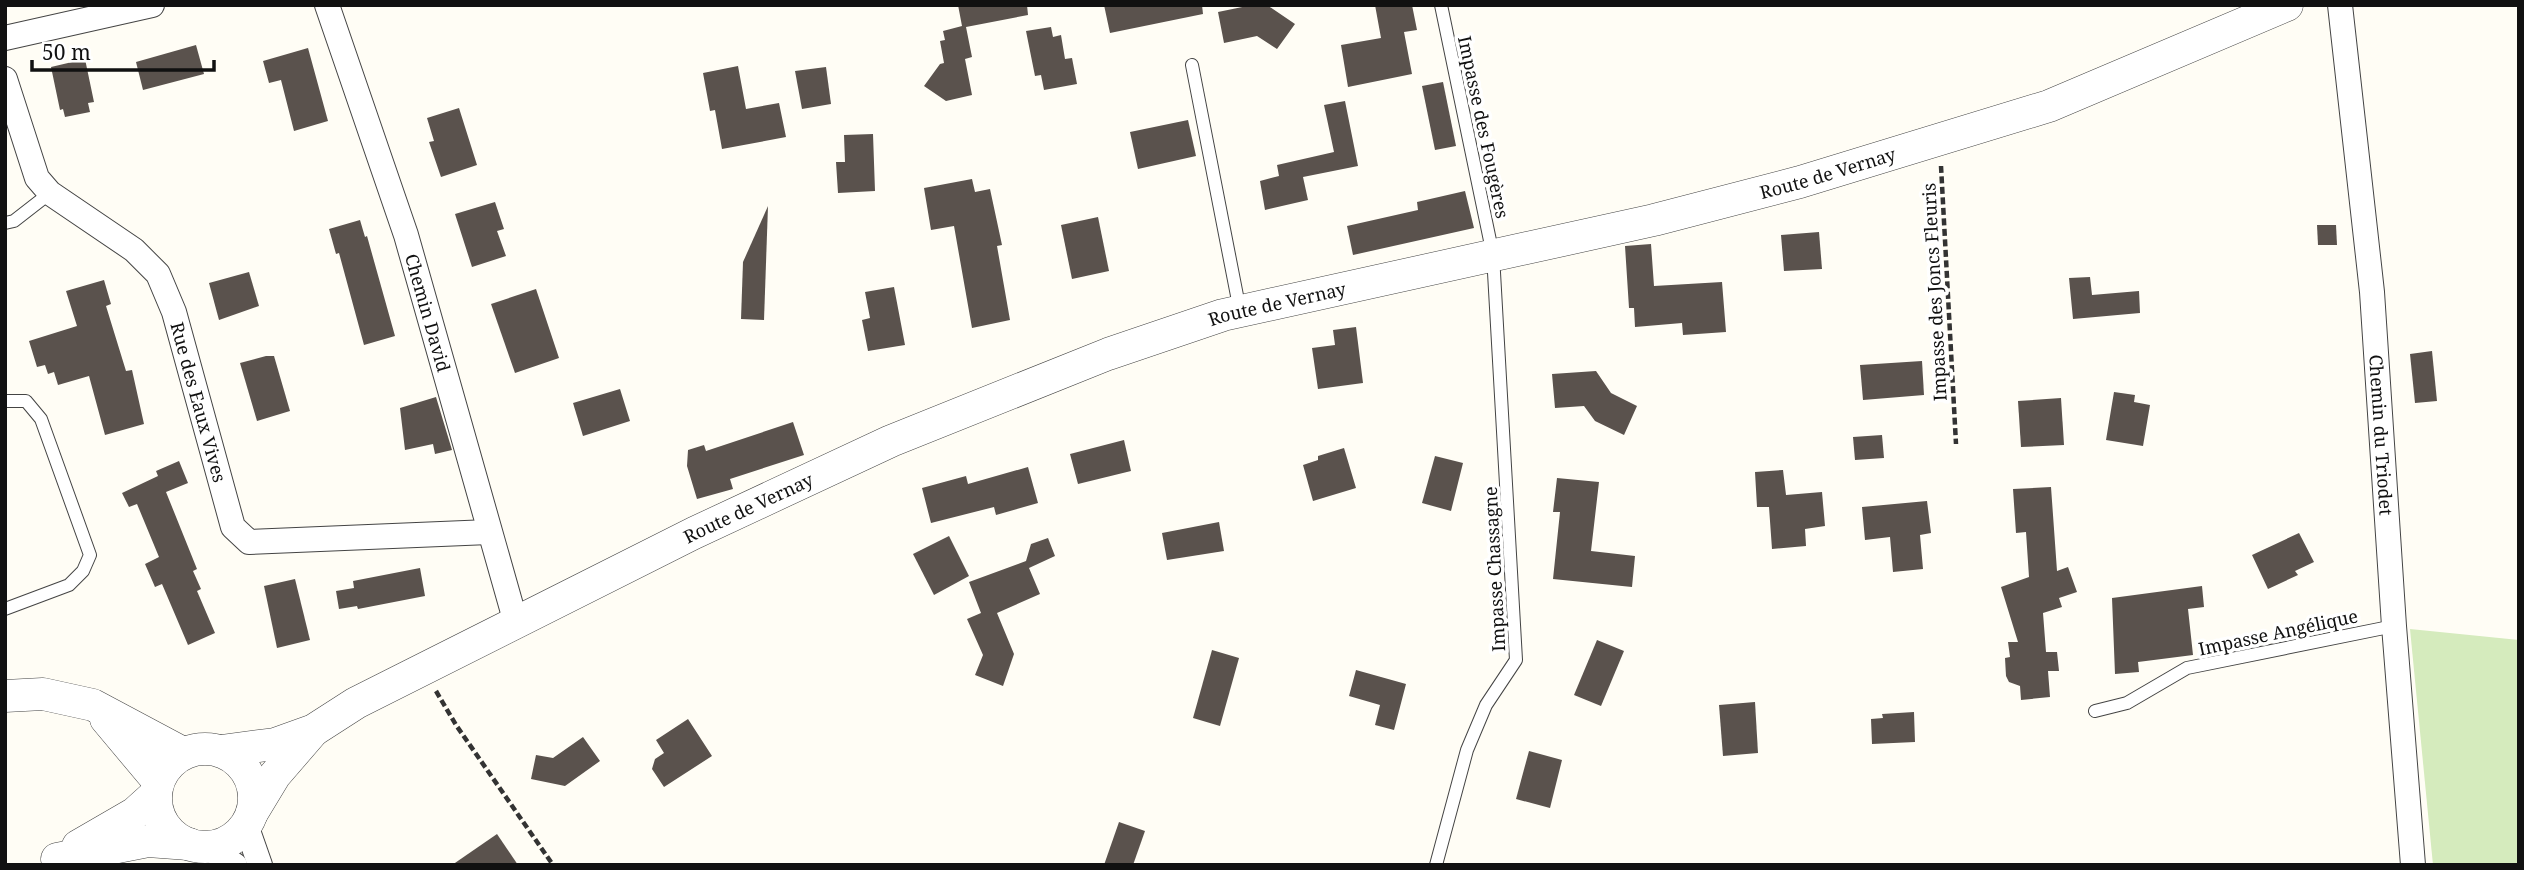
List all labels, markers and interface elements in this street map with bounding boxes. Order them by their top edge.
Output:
scale bar [32,28,214,72]
street label: Impasse des Fougères [1453,33,1515,221]
text: 50 m [42,38,91,66]
street label: Route de Vernay [1757,141,1899,204]
street label: Impasse des Joncs Fleuris [1916,182,1952,402]
street label: Chemin David [400,251,456,375]
street label: Route de Vernay [1205,276,1349,331]
street label: Rue des Eaux Vives [165,319,232,485]
street label: Chemin du Triodet [2364,354,2399,516]
street label: Route de Vernay [679,467,818,548]
street label: Impasse Chassagne [1478,486,1510,652]
street label: Impasse Angélique [2196,603,2360,661]

